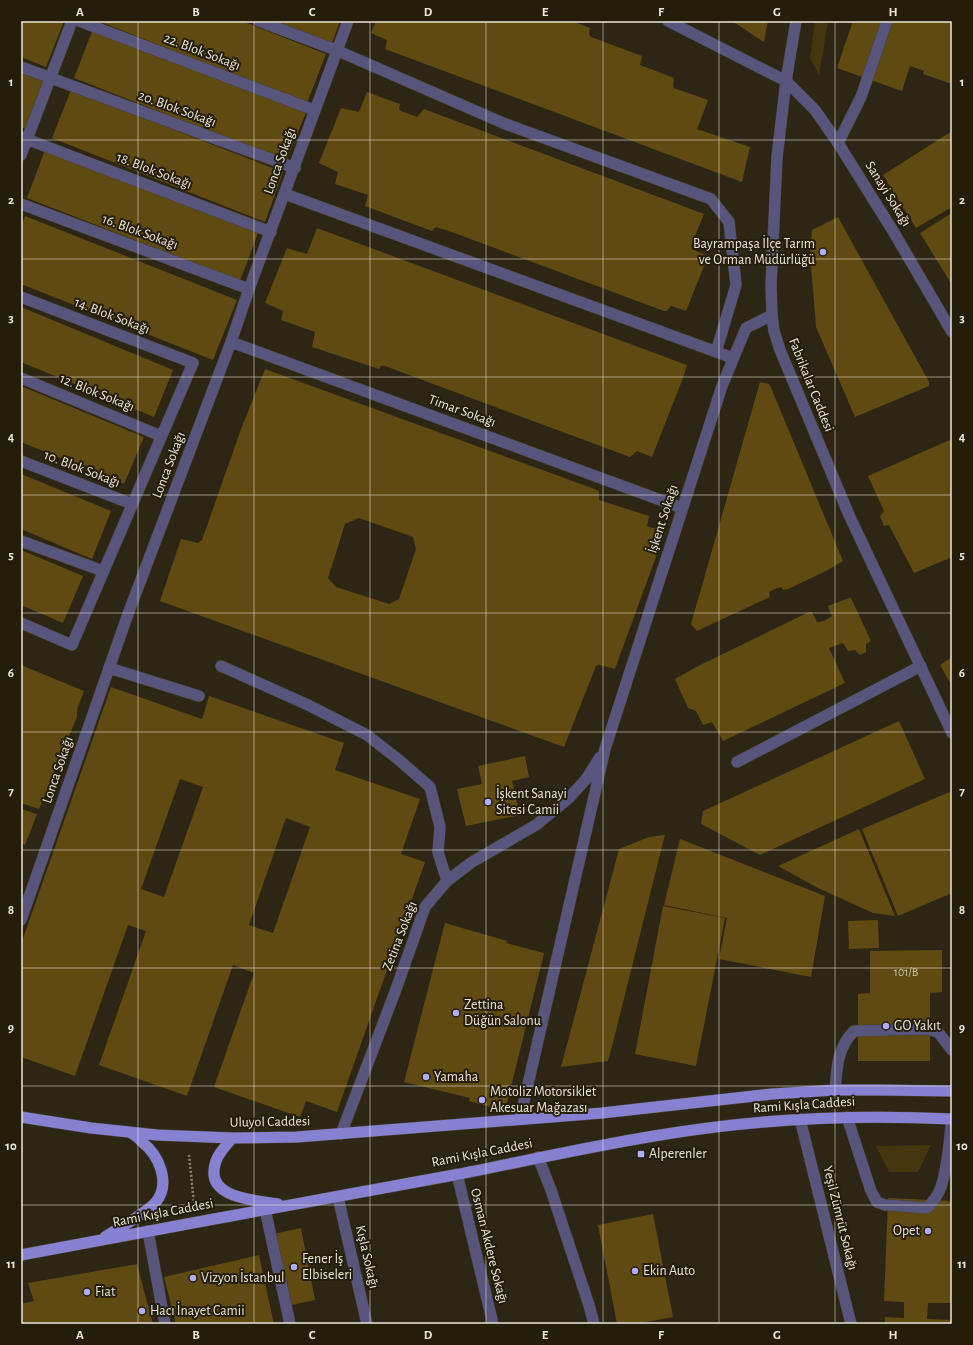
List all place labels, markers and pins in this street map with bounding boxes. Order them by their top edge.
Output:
place label: Bayrampaşa İlçe Tarım ve Orman Müdürlüğü [693,234,815,267]
marker: Bayrampaşa İlçe Tarım ve Orman Müdürlüğü [818,247,828,257]
place label: İşkent Sanayi Sitesi Camii [496,784,567,817]
marker: İşkent Sanayi Sitesi Camii [483,797,493,807]
place label: Zettina Düğün Salonu [464,998,541,1028]
marker: Zettina Düğün Salonu [451,1008,461,1018]
place label: GO Yakıt [894,1019,941,1033]
marker: GO Yakıt [881,1021,891,1031]
place label: Yamaha [434,1070,479,1084]
marker: Yamaha [421,1072,431,1082]
place label: Motoliz Motorsiklet Akesuar Mağazası [490,1085,597,1115]
marker: Motoliz Motorsiklet Akesuar Mağazası [477,1095,487,1105]
place label: Alperenler [649,1147,707,1161]
marker: Alperenler [636,1149,646,1159]
place label: Opet [893,1224,921,1238]
marker: Opet [923,1226,933,1236]
place label: Fener İş Elbiseleri [302,1249,352,1282]
marker: Fener İş Elbiseleri [289,1262,299,1272]
place label: Ekin Auto [643,1264,695,1278]
marker: Ekin Auto [630,1266,640,1276]
place label: Vizyon İstanbul [201,1268,285,1285]
marker: Vizyon İstanbul [188,1273,198,1283]
place label: Fiat [95,1285,116,1299]
marker: Fiat [82,1287,92,1297]
place label: Hacı İnayet Camii [150,1301,245,1318]
marker: Hacı İnayet Camii [137,1306,147,1316]

